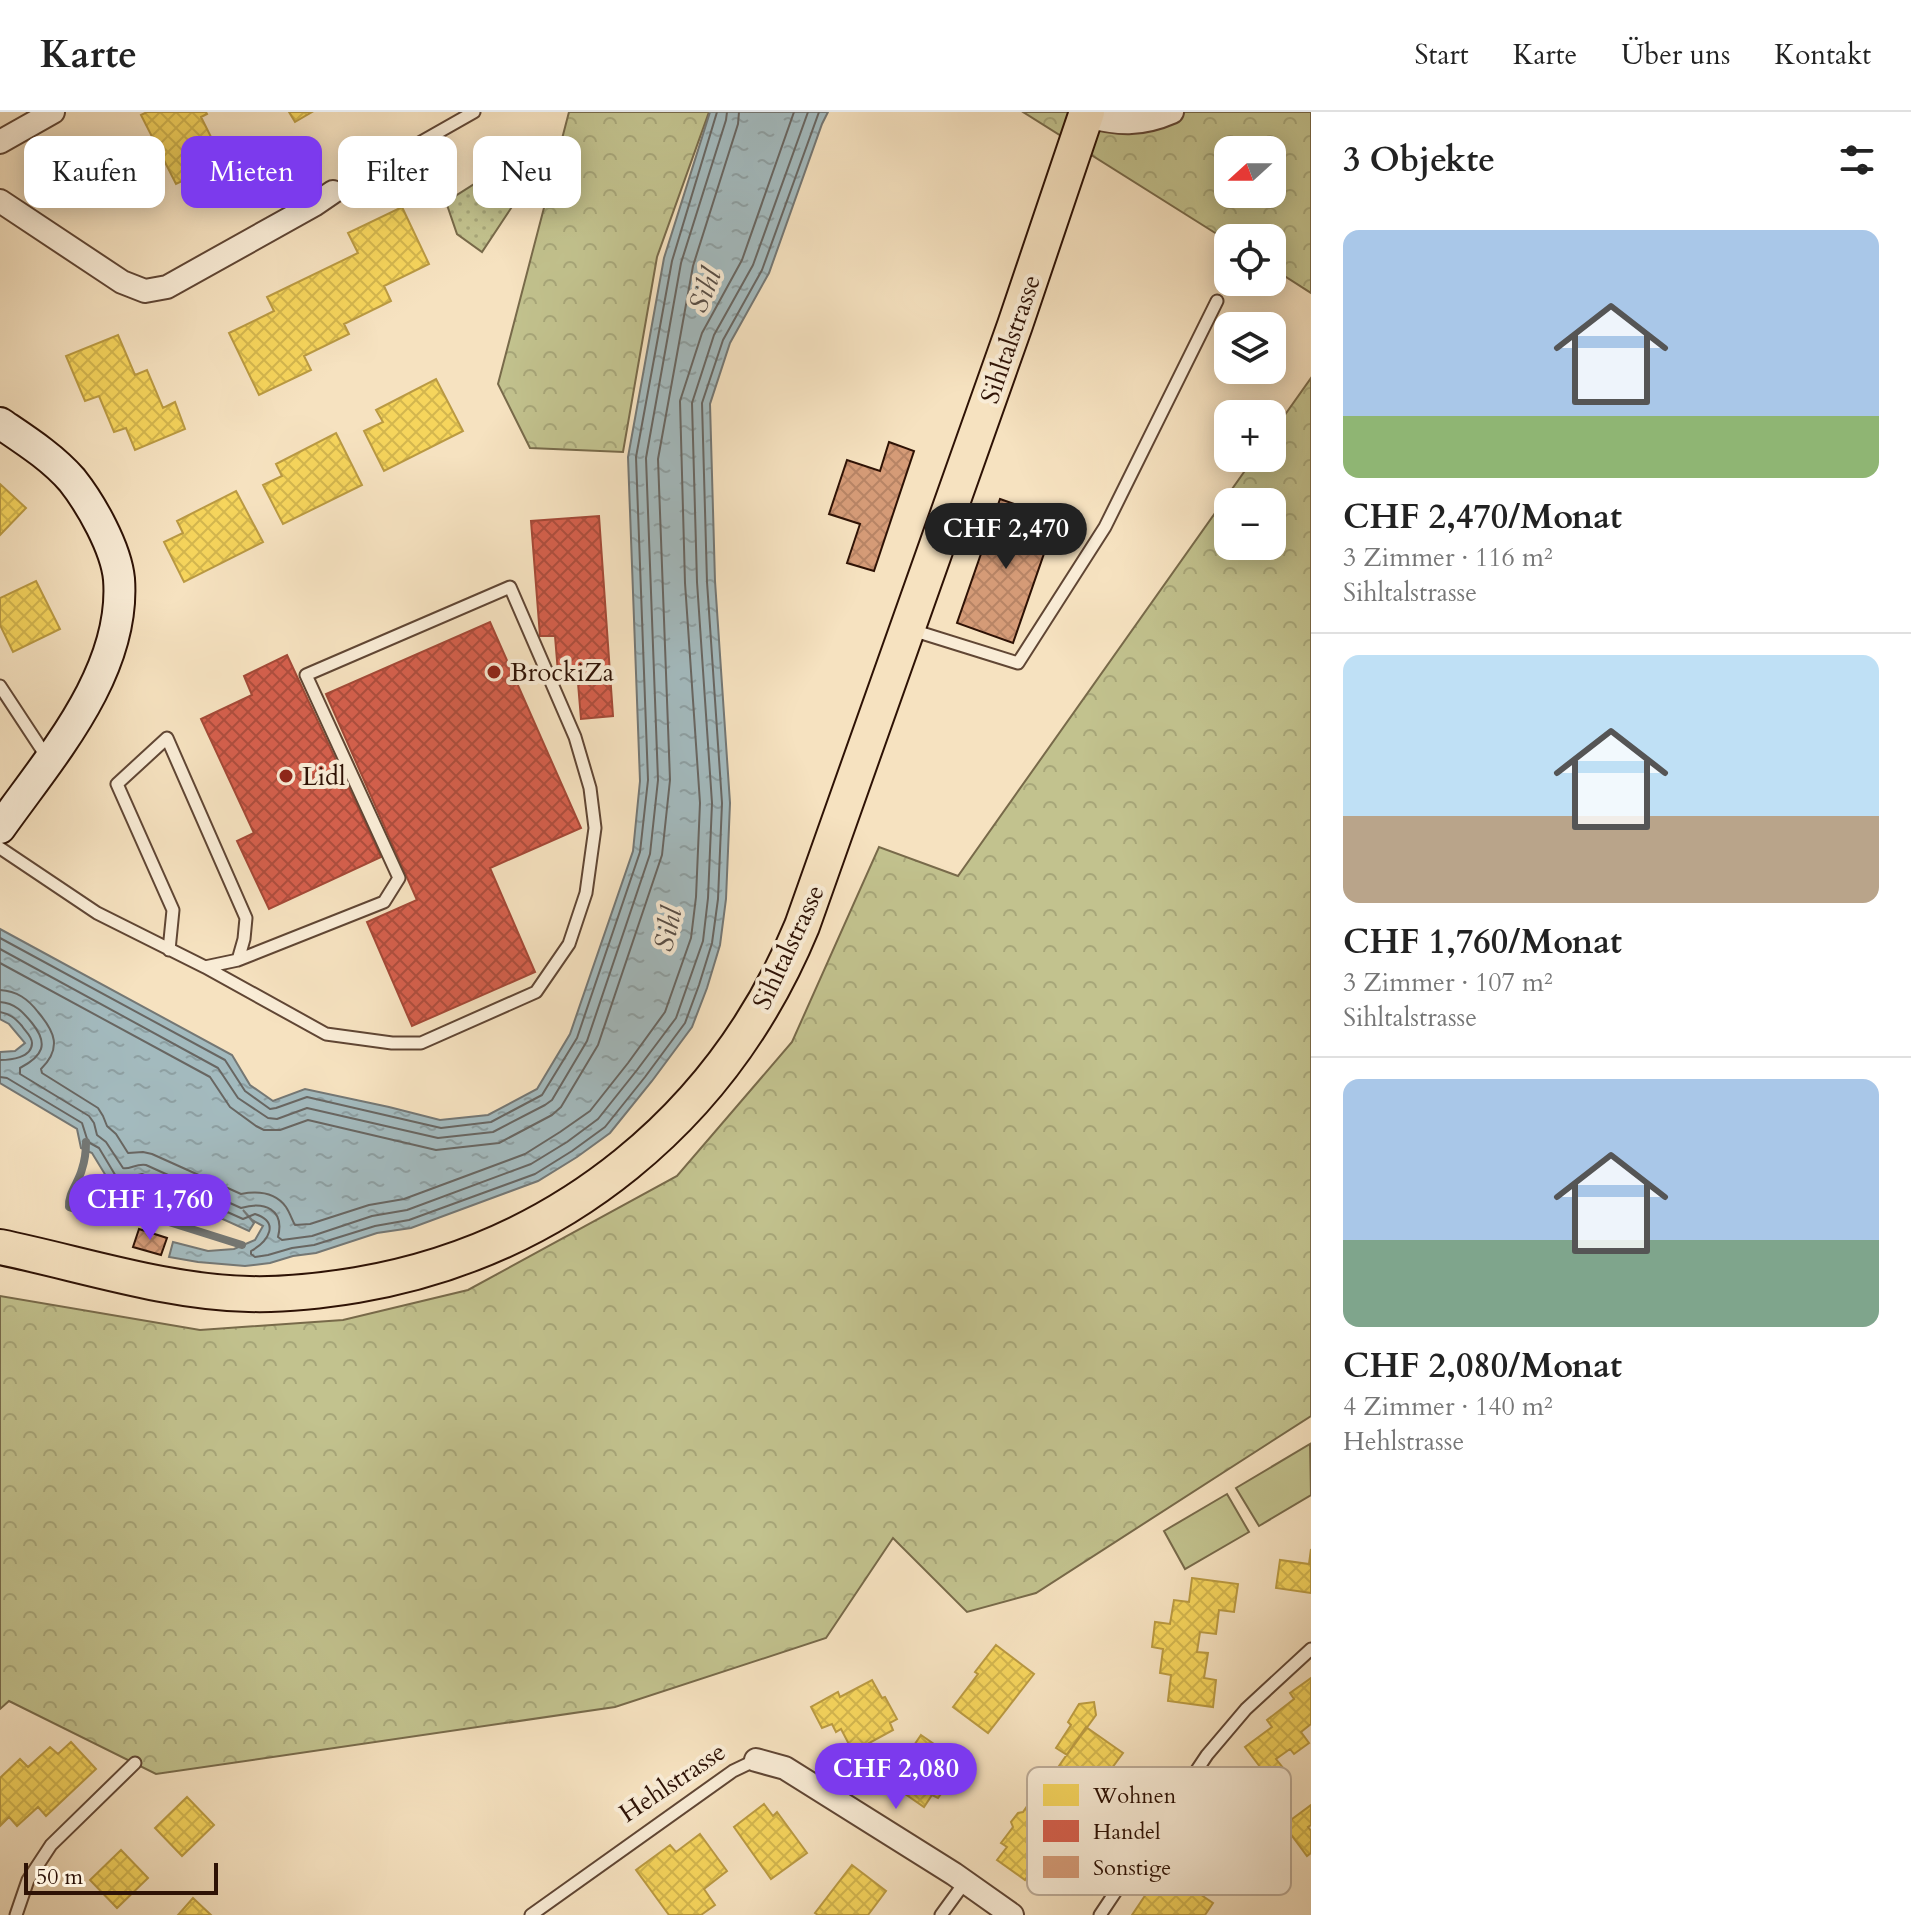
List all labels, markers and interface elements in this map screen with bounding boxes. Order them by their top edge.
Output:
text: Karte [40,29,137,81]
text: Start [1415,36,1469,74]
text: Karte [1513,36,1577,74]
text: Über uns [1621,36,1730,74]
text: Kontakt [1774,36,1871,74]
chip: Kaufen [24,136,165,208]
chip: Mieten [181,136,322,208]
chip: Filter [338,136,457,208]
chip: Neu [473,136,581,208]
north arrow [1214,136,1286,208]
map controls [1214,136,1286,560]
text: 3 Objekte [1343,137,1495,183]
icon: filters [1835,138,1879,182]
button: locate [1214,224,1286,296]
water label: Sihl [679,262,731,318]
street label: Sihltalstrasse [972,270,1049,408]
icon: home [1539,282,1683,426]
button: layers [1214,312,1286,384]
button: + [1214,400,1286,472]
button: − [1214,488,1286,560]
text: CHF 2,470/Monat [1343,494,1622,540]
pin: CHF 2,470 [914,503,1098,571]
text: CHF 2,470 [943,511,1069,546]
text: 3 Zimmer · 116 m² [1343,540,1553,575]
text: Sihltalstrasse [1343,575,1477,610]
place label: BrockiZa [510,655,614,690]
marker: BrockiZa [485,663,503,681]
icon: home [1539,707,1683,851]
place label: Lidl [302,759,346,794]
marker: Lidl [277,767,295,785]
street label: Sihltalstrasse [744,879,833,1015]
water label: Sihl [644,902,692,955]
text: CHF 1,760/Monat [1343,919,1622,965]
text: 3 Zimmer · 107 m² [1343,965,1553,1000]
text: Sihltalstrasse [1343,1000,1477,1035]
icon: home [1539,1131,1683,1275]
pin: CHF 1,760 [58,1174,242,1242]
text: CHF 1,760 [87,1182,213,1217]
text: CHF 2,080/Monat [1343,1343,1622,1389]
text: 4 Zimmer · 140 m² [1343,1389,1553,1424]
text: Hehlstrasse [1343,1424,1464,1459]
street label: Hehlstrasse [612,1734,732,1831]
pin: CHF 2,080 [804,1743,988,1811]
text: CHF 2,080 [833,1751,959,1786]
legend [1027,1767,1291,1895]
text: Wohnen [1092,1781,1177,1811]
text: Handel [1093,1817,1161,1847]
text: Sonstige [1093,1853,1171,1883]
scale bar [24,1859,218,1895]
text: 50 m [36,1862,83,1892]

